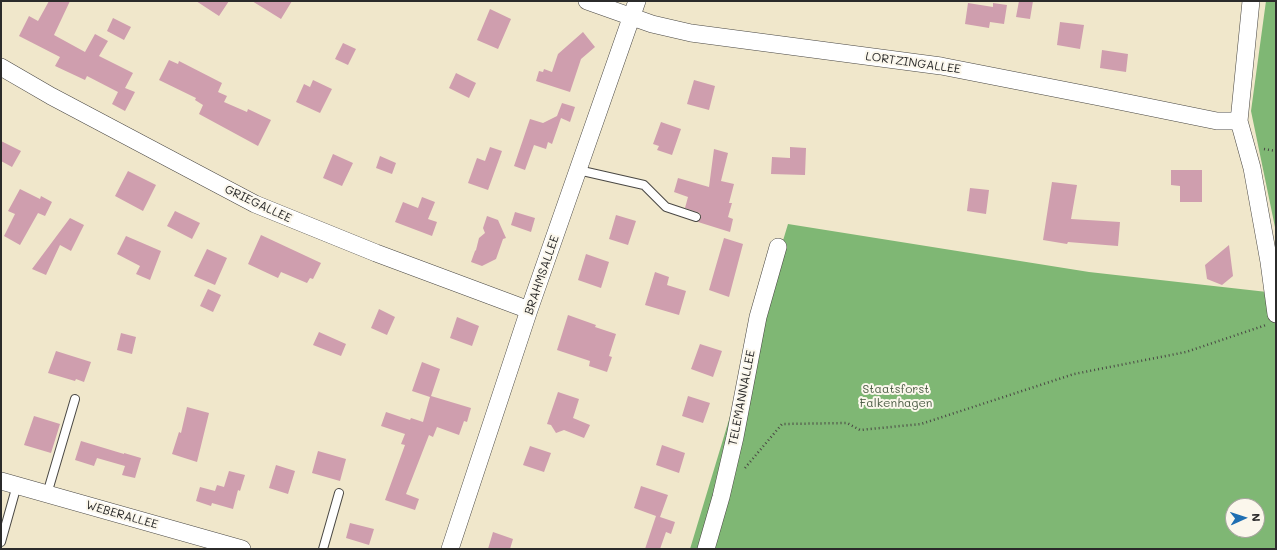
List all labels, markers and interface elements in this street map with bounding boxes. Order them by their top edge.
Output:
street label: LORTZINGALLEE [864,49,962,77]
street label: GRIEGALLEE [222,182,294,226]
street label: BRAHMSALLEE [522,233,562,317]
street label: TELEMANNALLEE [726,349,758,447]
park label: Staatsforst Falkenhagen [860,382,932,410]
street label: WEBERALLEE [84,498,160,532]
north arrow [1225,498,1265,538]
text: N [1249,513,1264,522]

